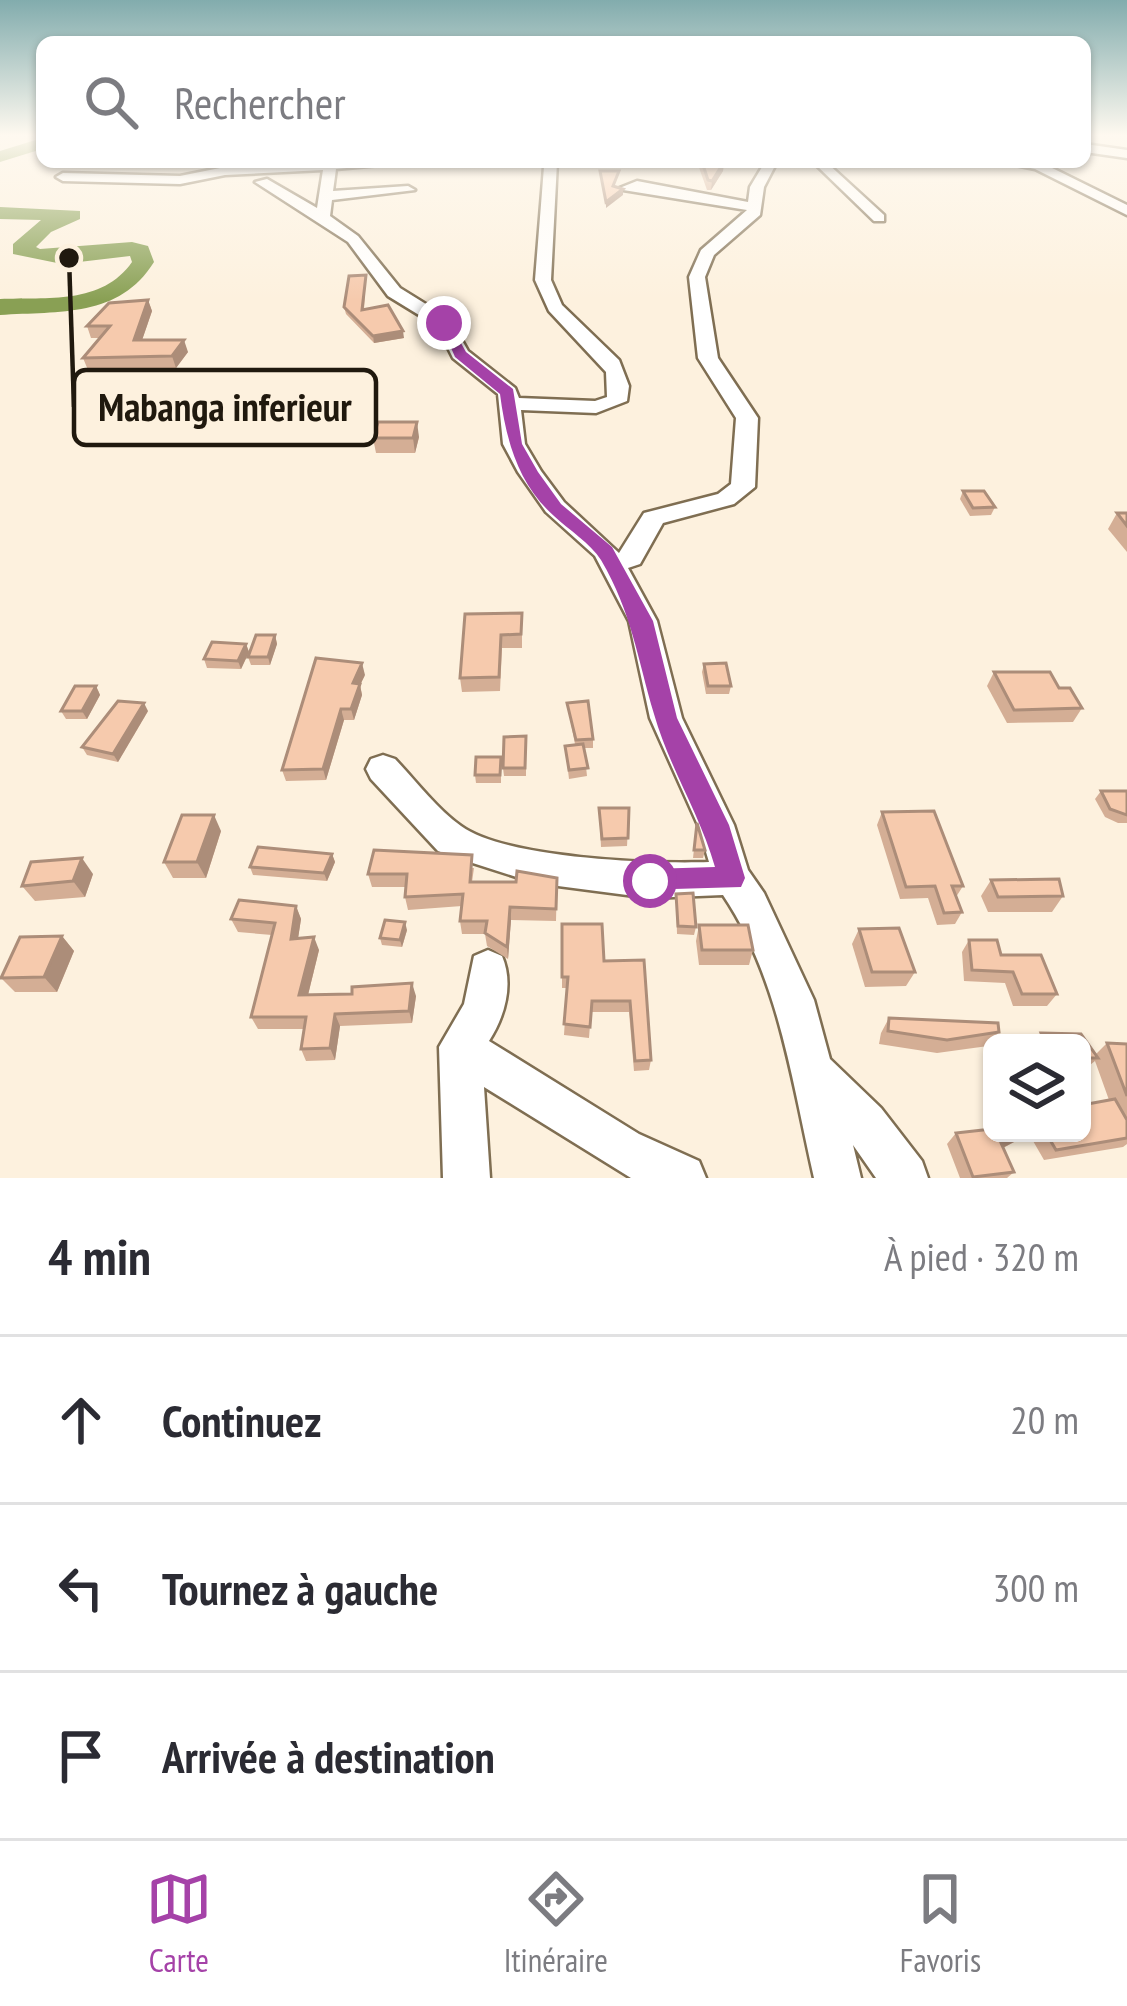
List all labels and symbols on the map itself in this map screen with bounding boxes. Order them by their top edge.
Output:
route end [417,296,471,350]
callout: Mabanga inferieur [74,370,376,445]
text: Mabanga inferieur [98,381,352,432]
route start [623,854,677,908]

